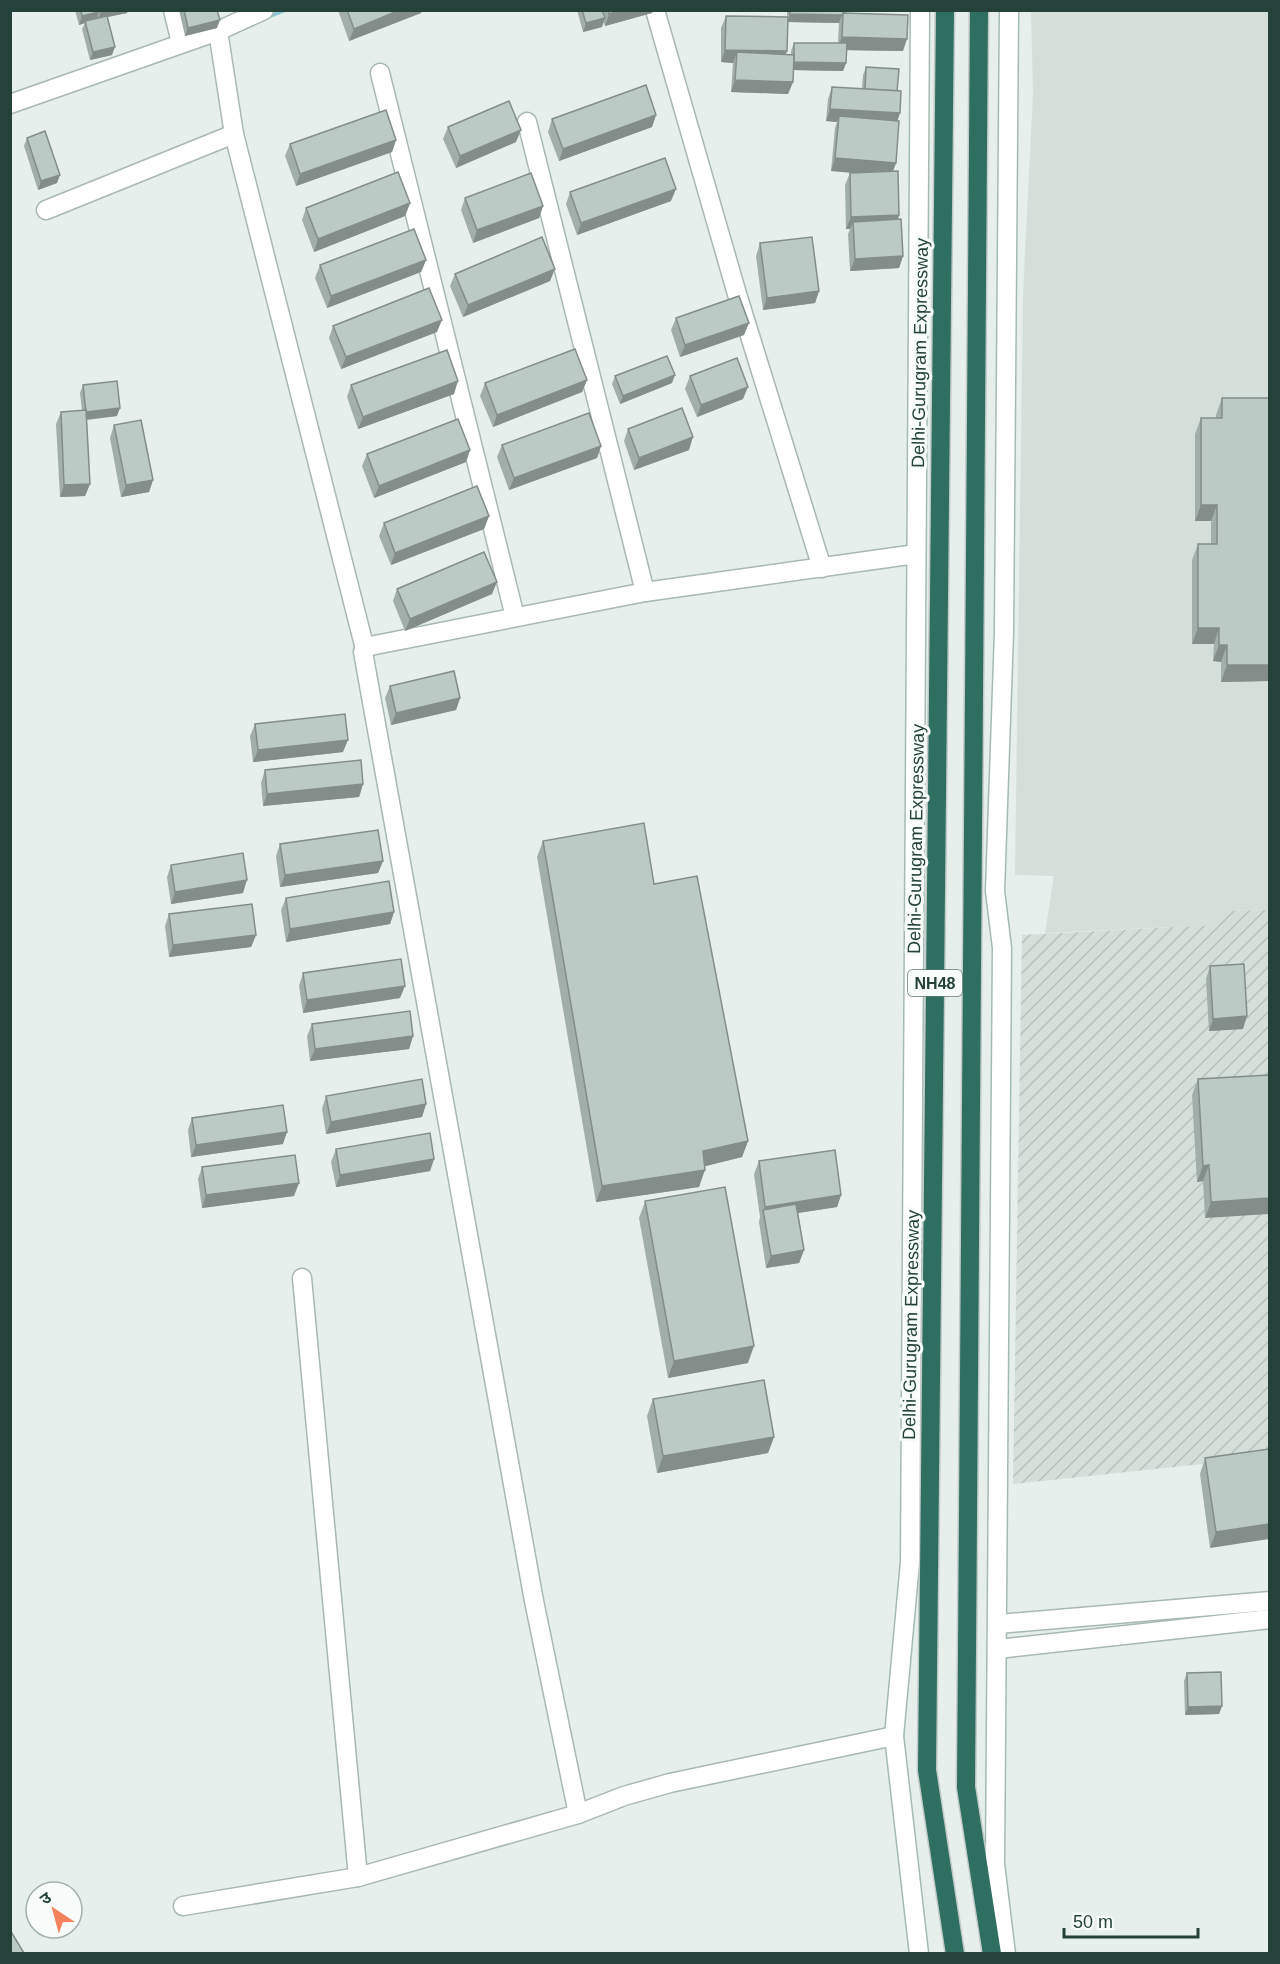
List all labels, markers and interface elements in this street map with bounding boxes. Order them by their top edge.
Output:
street label: Delhi-Gurugram Expressway [908,238,932,468]
street label: Delhi-Gurugram Expressway [904,724,928,954]
road number: NH48 [908,970,962,996]
street label: Delhi-Gurugram Expressway [899,1210,923,1440]
north arrow [24,1880,84,1940]
text: उ [37,1888,55,1908]
scale bar [1064,1901,1198,1939]
text: 50 m [1073,1912,1113,1932]

